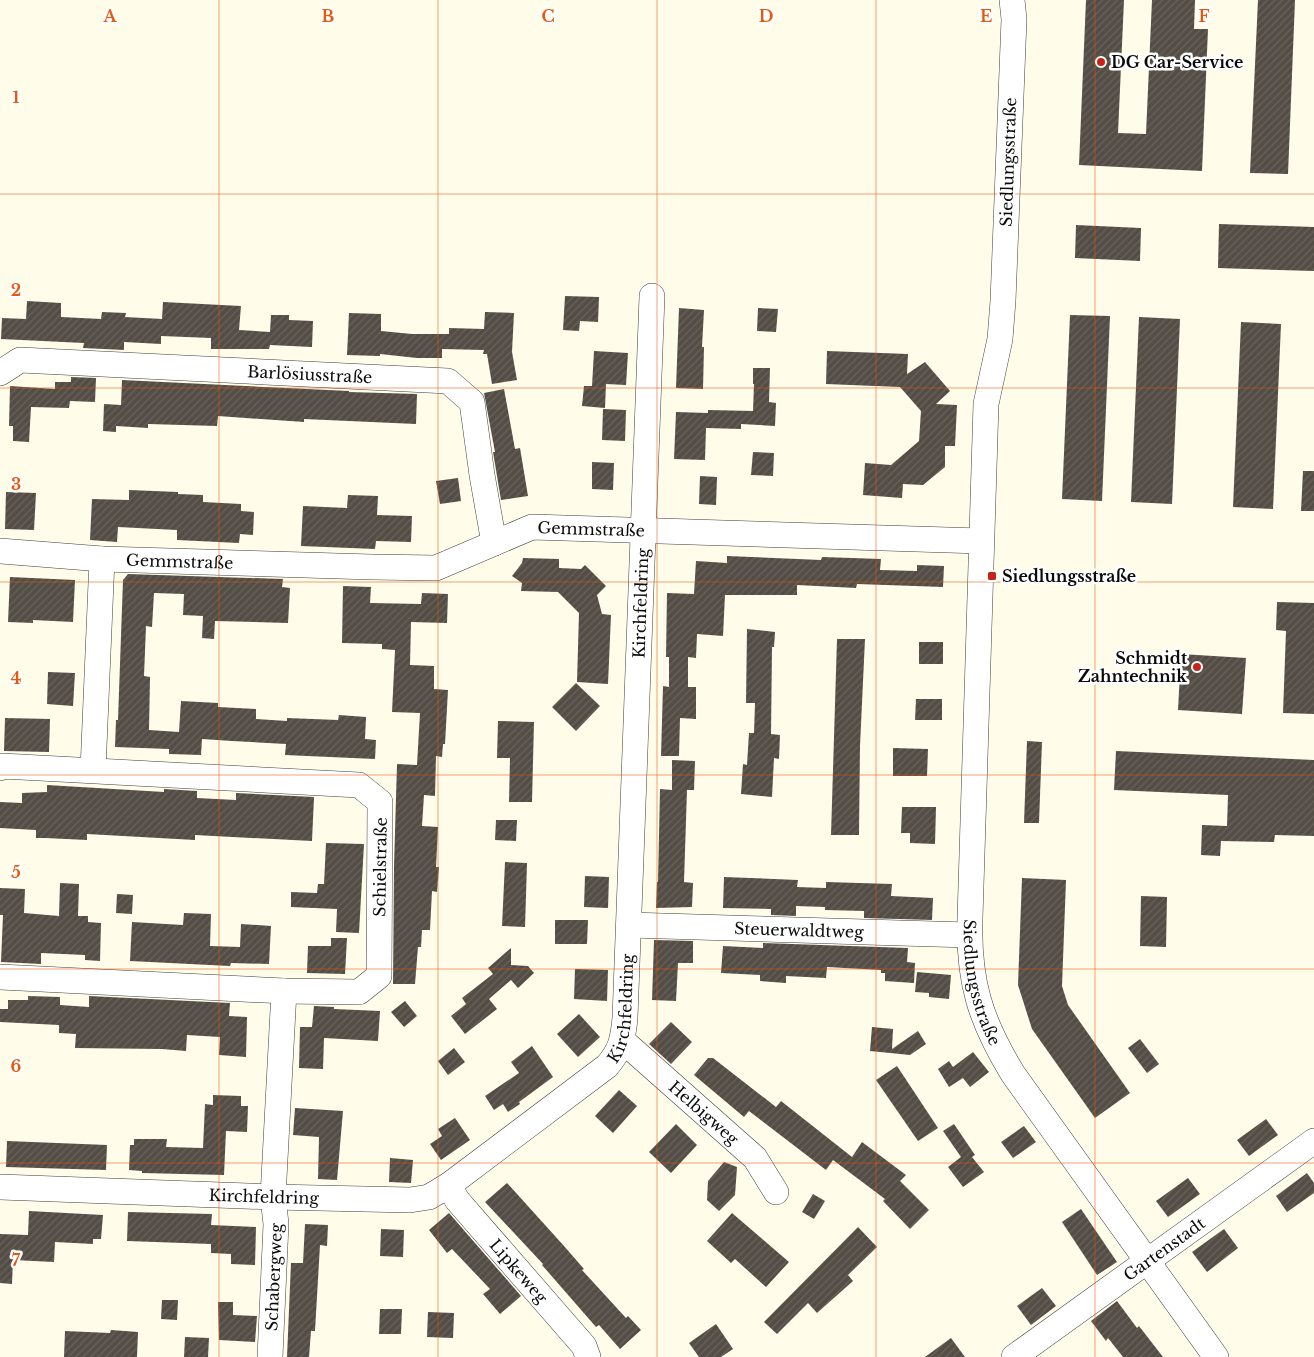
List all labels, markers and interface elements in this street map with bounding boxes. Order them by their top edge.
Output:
text: A [103,6,118,26]
text: B [322,6,335,26]
text: C [541,6,555,26]
text: D [759,6,773,26]
text: E [980,6,992,26]
text: F [1198,6,1210,26]
place label: DG Car-Service [1111,52,1243,72]
marker: DG Car-Service [1095,56,1107,68]
text: 1 [13,87,20,107]
street label: Siedlungsstraße [996,97,1020,227]
text: 2 [11,280,21,300]
street label: Barlösiusstraße [247,361,373,387]
text: 3 [11,474,21,494]
street label: Gemmstraße [537,517,645,541]
street label: Kirchfeldring [628,547,653,659]
street label: Gemmstraße [126,550,234,573]
place label: Siedlungsstraße [1002,566,1136,586]
marker: Siedlungsstraße [986,570,998,582]
place label: Schmidt Zahntechnik [1078,648,1188,686]
marker: Schmidt Zahntechnik [1191,661,1203,673]
text: 4 [11,668,21,688]
street label: Schielstraße [369,817,391,917]
text: 5 [11,862,21,882]
street label: Steuerwaldtweg [734,918,864,942]
street label: Siedlungsstraße [960,919,1005,1049]
street label: Kirchfeldring [603,953,637,1067]
text: 6 [11,1056,22,1076]
street label: Helbigweg [665,1076,743,1149]
street label: Kirchfeldring [208,1185,320,1208]
street label: Gartenstadt [1119,1213,1209,1285]
street label: Schabergweg [261,1222,286,1331]
street label: Lipkeweg [485,1235,552,1307]
text: 7 [12,1250,21,1270]

